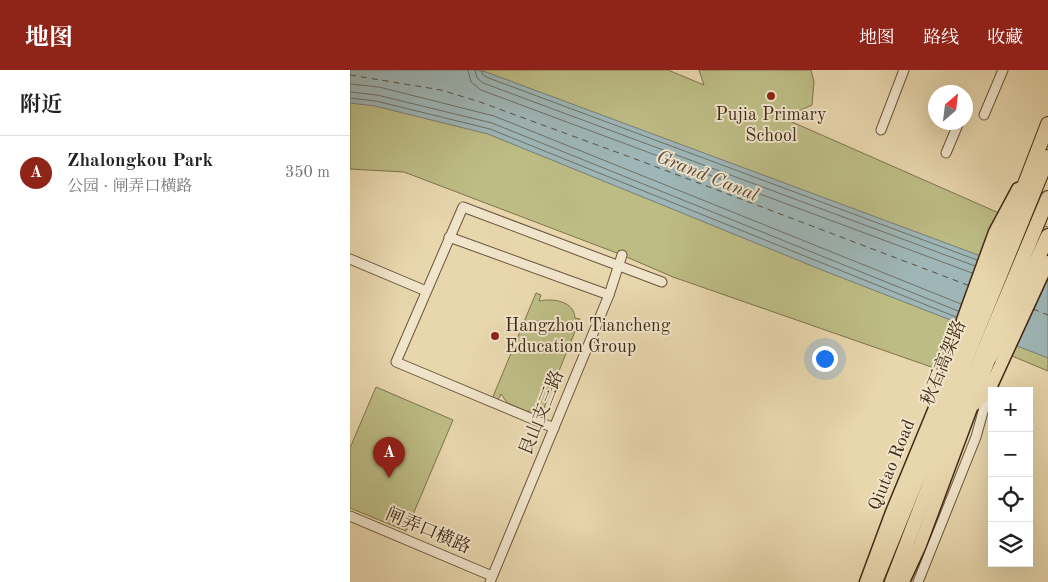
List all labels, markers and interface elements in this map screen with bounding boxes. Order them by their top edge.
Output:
text: 地图 [25,27,73,51]
text: 地图 [859,29,895,47]
text: 路线 [923,29,959,47]
text: 收藏 [987,29,1023,47]
north arrow [928,85,973,130]
marker: Pujia Primary School [765,90,777,102]
text: 附近 [20,95,62,116]
place label: Pujia Primary School [716,106,827,145]
water label: Grand Canal [653,148,761,206]
text: Zhalongkou Park [67,152,213,171]
text: A [30,165,42,181]
text: 350 m [285,165,330,181]
text: 公园 · 闸弄口横路 [67,179,192,195]
place label: Hangzhou Tiancheng Education Group [505,317,671,356]
street label: 秋石高架路 [917,317,969,408]
marker: Hangzhou Tiancheng Education Group [489,330,501,342]
your location [812,346,838,372]
street label: 艮山支三路 [515,367,567,458]
map controls [988,387,1033,567]
button: + [988,387,1033,432]
street label: Qiutao Road [866,417,918,513]
button: − [988,432,1033,477]
pin: A [373,437,405,478]
button: locate [988,477,1033,522]
street label: 闸弄口横路 [383,503,474,557]
button: layers [988,522,1033,567]

